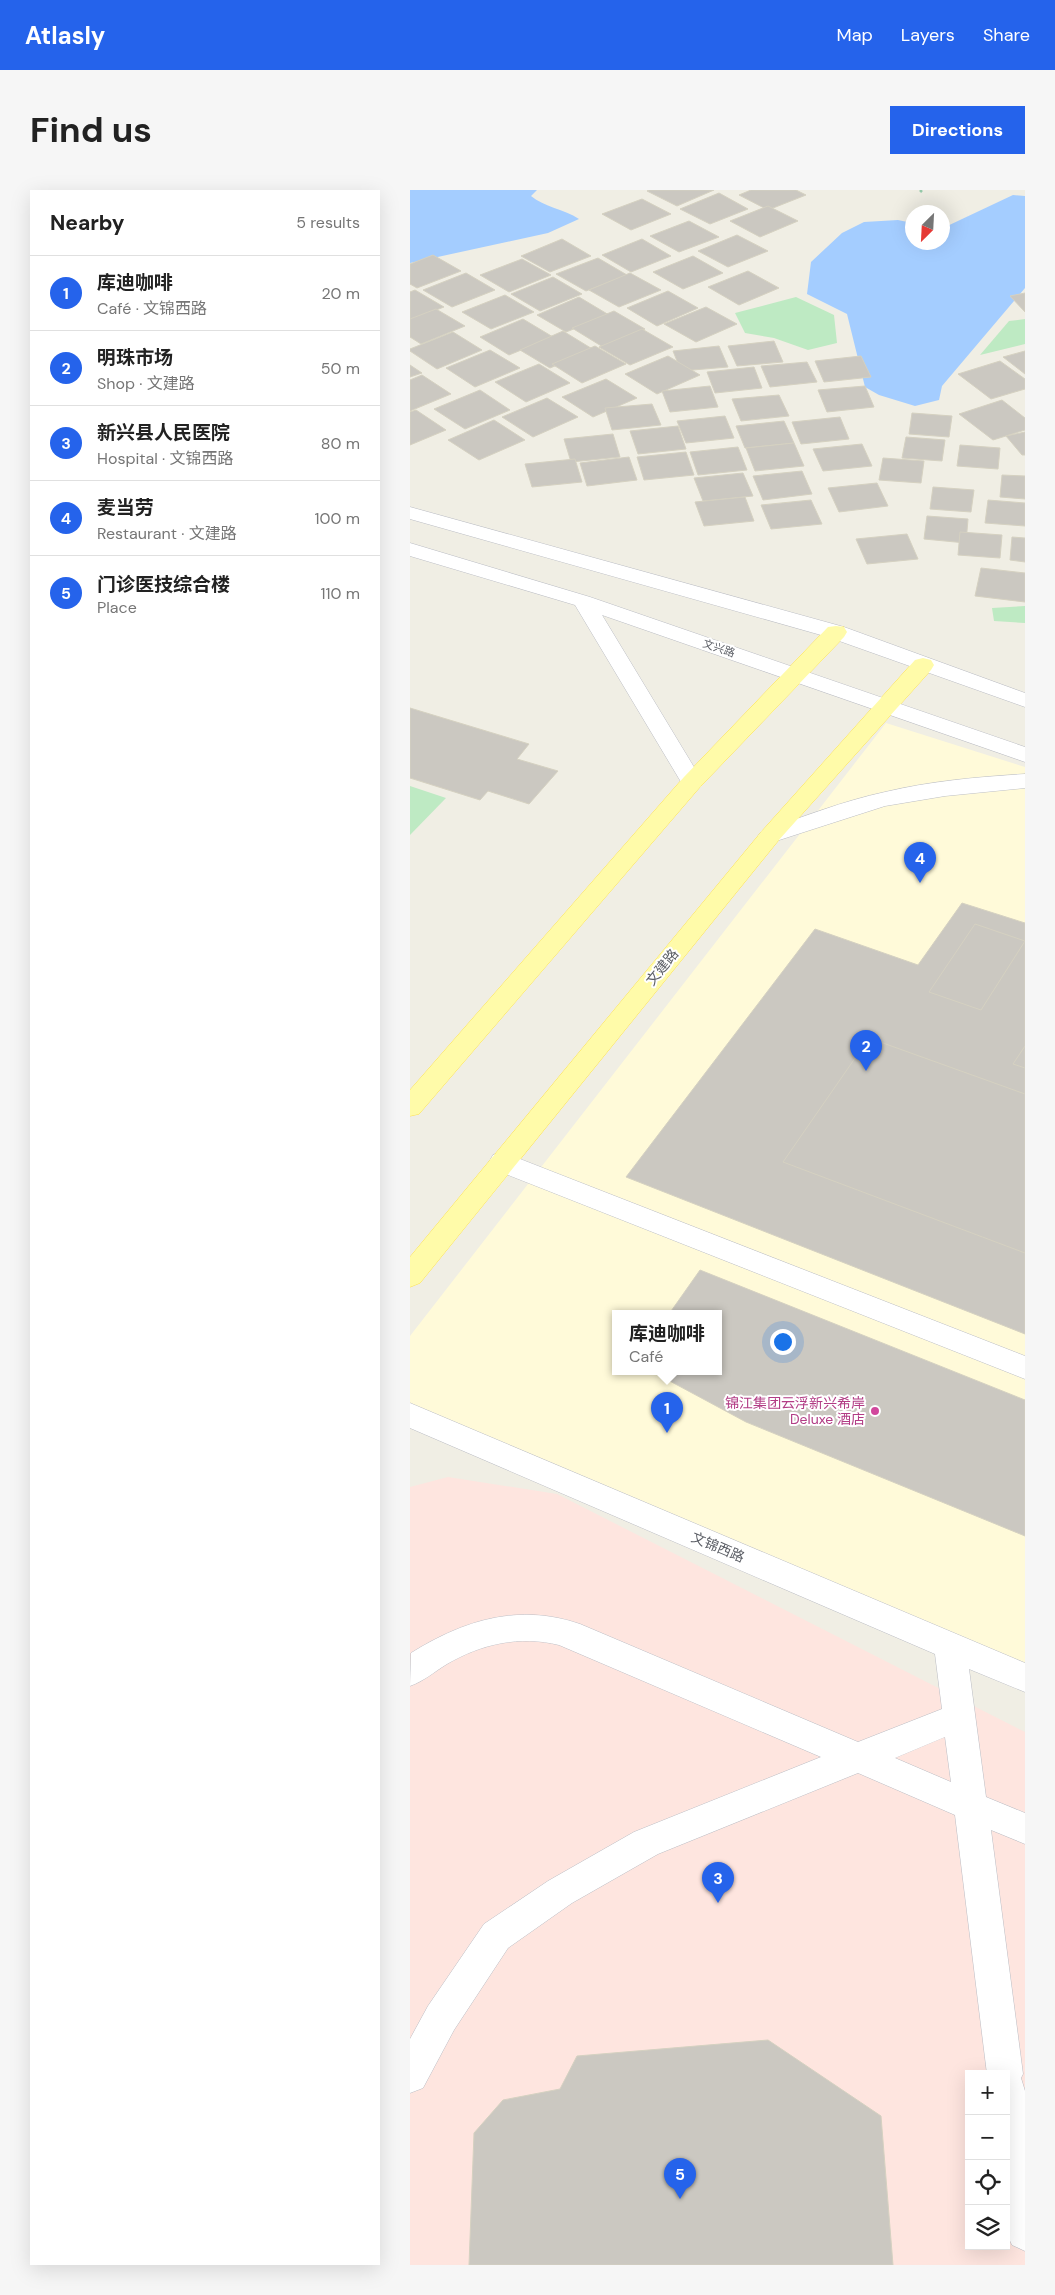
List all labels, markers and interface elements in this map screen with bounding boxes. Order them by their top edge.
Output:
text: Atlasly [25,20,105,51]
text: Map [837,23,873,47]
text: Layers [901,23,955,47]
text: Share [983,23,1030,47]
button: Directions [890,106,1025,154]
text: Find us [30,107,152,153]
north arrow [905,205,950,250]
text: Nearby [50,209,124,237]
text: 5 results [296,212,360,233]
text: 库迪咖啡 [97,270,173,295]
text: 1 [63,283,69,304]
text: 20 m [321,283,360,304]
text: Café · 文锦西路 [97,298,207,319]
text: 明珠市场 [97,345,173,370]
text: 2 [61,358,71,379]
text: 50 m [321,358,360,379]
text: Shop · 文建路 [97,373,195,394]
text: 新兴县人民医院 [97,420,230,445]
text: 3 [61,433,71,454]
text: 80 m [321,433,360,454]
text: Hospital · 文锦西路 [97,448,234,469]
text: 麦当劳 [97,495,154,520]
text: 4 [61,508,71,529]
text: 100 m [315,508,360,529]
text: Restaurant · 文建路 [97,523,237,544]
text: 门诊医技综合楼 [97,572,230,597]
text: 5 [61,583,71,604]
text: 110 m [321,583,360,604]
text: Place [97,597,137,618]
street label: 文兴路 [701,636,737,660]
pin: 4 [904,842,936,883]
street label: 文建路 [642,945,682,989]
pin: 2 [850,1030,882,1071]
popup [612,1310,722,1375]
text: 库迪咖啡 [629,1321,705,1346]
your location [770,1329,796,1355]
text: Café [629,1346,663,1367]
pin: 1 [651,1392,683,1433]
place label: 锦江集团云浮新兴希岸 Deluxe 酒店 [725,1394,865,1428]
marker: 锦江集团云浮新兴希岸 Deluxe 酒店 [869,1405,881,1417]
street label: 文锦西路 [689,1528,747,1566]
pin: 3 [702,1862,734,1903]
map controls [965,2070,1010,2250]
button: + [965,2070,1010,2115]
button: − [965,2115,1010,2160]
pin: 5 [664,2158,696,2199]
button: locate [965,2160,1010,2205]
button: layers [965,2205,1010,2250]

